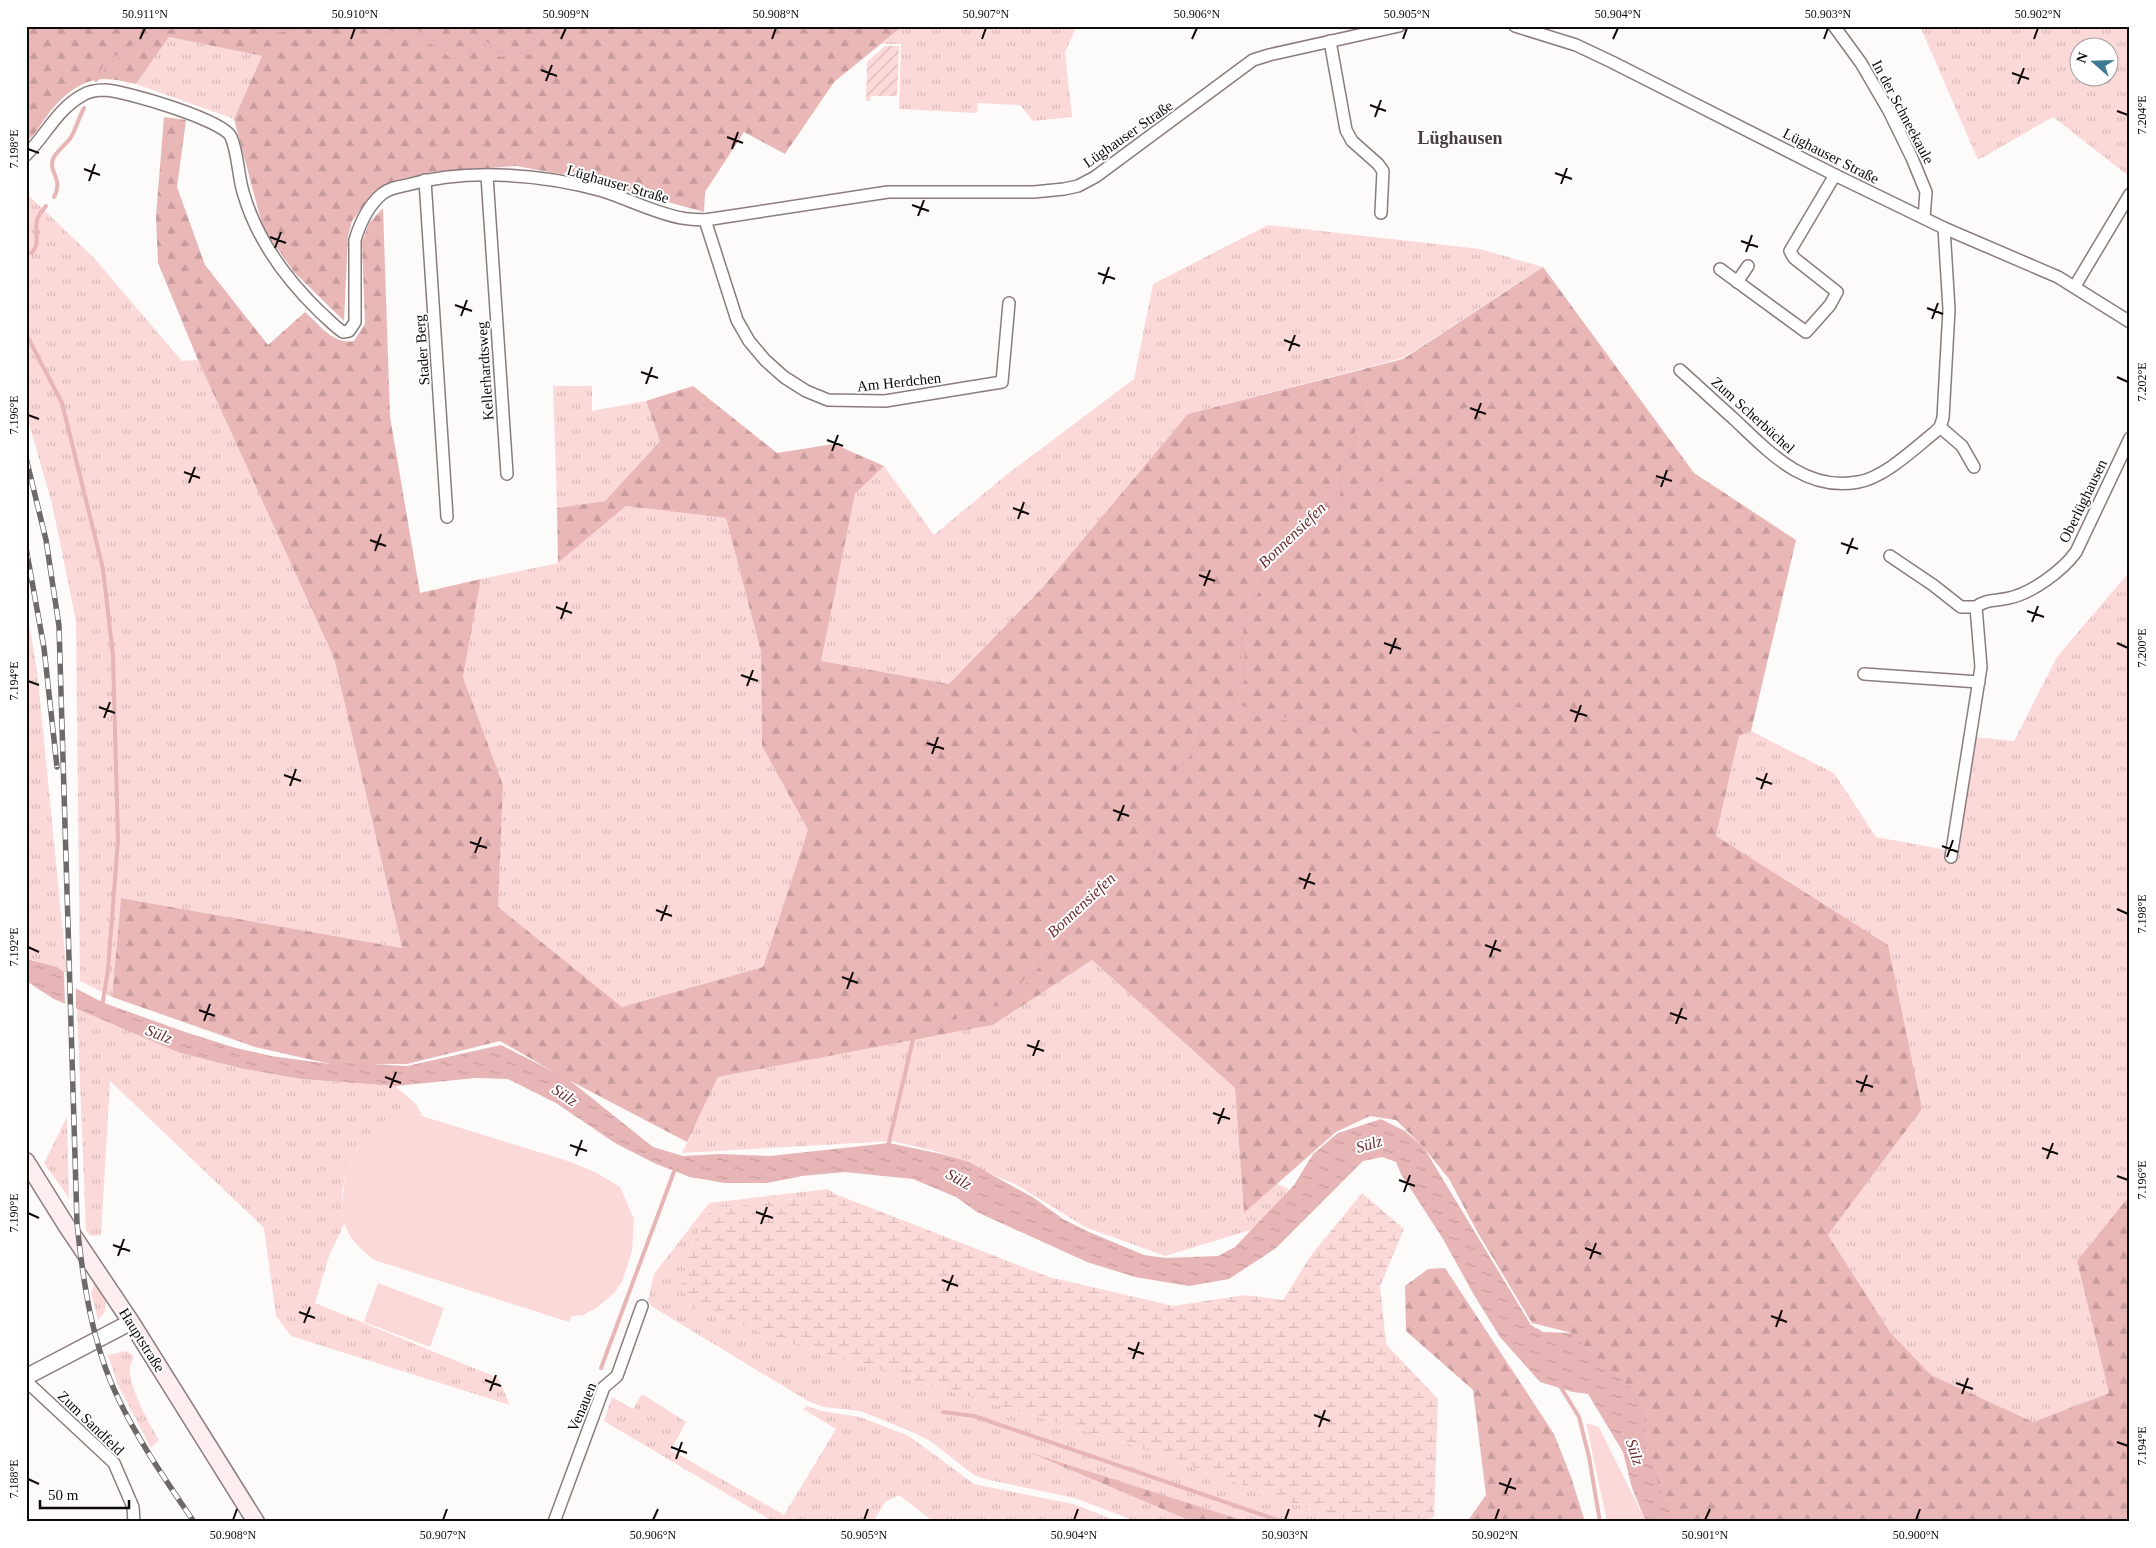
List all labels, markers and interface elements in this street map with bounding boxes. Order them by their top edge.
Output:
text: 50.911°N [122,7,168,21]
text: 50.910°N [332,7,379,21]
text: 50.909°N [543,7,590,21]
text: 50.908°N [753,7,800,21]
text: 50.907°N [963,7,1010,21]
text: 50.906°N [1174,7,1221,21]
text: 50.905°N [1384,7,1431,21]
text: 50.904°N [1595,7,1642,21]
text: 50.903°N [1805,7,1852,21]
text: 50.902°N [2015,7,2062,21]
north arrow [2068,38,2118,88]
text: N [2073,50,2091,65]
street label: In der Schneekaule [1869,57,1937,167]
text: 7.204°E [2135,95,2149,135]
street label: Lüghauser Straße [1080,97,1176,171]
street label: Lüghauser Straße [1780,125,1882,187]
district label: Lüghausen [1417,128,1503,148]
text: 7.198°E [7,129,21,169]
street label: Lüghauser Straße [565,162,671,206]
street label: Stader Berg [412,314,432,386]
street label: Kellerhardtsweg [474,321,496,421]
text: 7.202°E [2135,362,2149,402]
street label: Am Herdchen [856,370,942,394]
street label: Zum Scherbüchel [1708,374,1798,456]
text: 7.196°E [7,395,21,435]
street label: Oberlüghausen [2056,456,2110,545]
water label: Bonnensiefen [1255,499,1330,572]
text: 7.200°E [2135,628,2149,668]
text: 7.194°E [7,661,21,701]
water label: Bonnensiefen [1044,869,1119,941]
text: 7.198°E [2135,894,2149,934]
text: 7.192°E [7,927,21,967]
water label: Sülz [144,1021,175,1047]
water label: Sülz [549,1080,581,1110]
water label: Sülz [1354,1132,1385,1156]
text: 7.196°E [2135,1160,2149,1200]
water label: Sülz [943,1165,975,1193]
text: 7.190°E [7,1193,21,1233]
street label: Hauptstraße [116,1305,168,1375]
street label: Venauen [565,1380,600,1434]
street label: Zum Sandfeld [55,1388,128,1459]
text: 7.194°E [2135,1426,2149,1466]
water label: Sülz [1623,1437,1647,1468]
text: 7.188°E [7,1459,21,1499]
scale bar [40,1478,129,1510]
text: 50 m [48,1487,79,1503]
text: 50.908°N [210,1528,257,1542]
text: 50.907°N [420,1528,467,1542]
text: 50.906°N [630,1528,677,1542]
text: 50.905°N [841,1528,888,1542]
text: 50.904°N [1051,1528,1098,1542]
text: 50.903°N [1262,1528,1309,1542]
text: 50.902°N [1472,1528,1519,1542]
text: 50.901°N [1682,1528,1729,1542]
text: 50.900°N [1893,1528,1940,1542]

